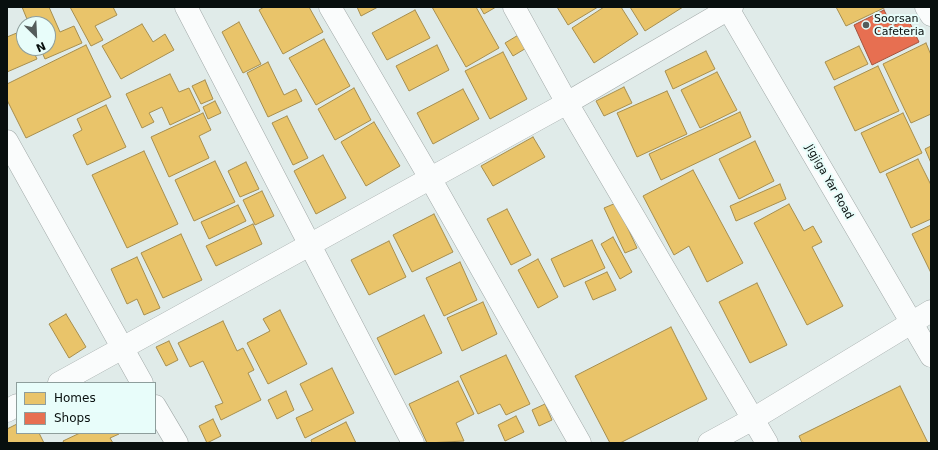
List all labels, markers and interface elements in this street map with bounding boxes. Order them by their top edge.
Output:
place label: Soorsan Cafeteria [874,12,924,38]
north arrow [16,16,56,56]
marker: Soorsan Cafeteria [861,20,871,30]
text: N [34,39,48,54]
street label: Jigjiga Yar Road [802,142,856,222]
legend [16,382,156,434]
text: Homes [54,391,96,405]
text: Shops [54,411,90,425]

